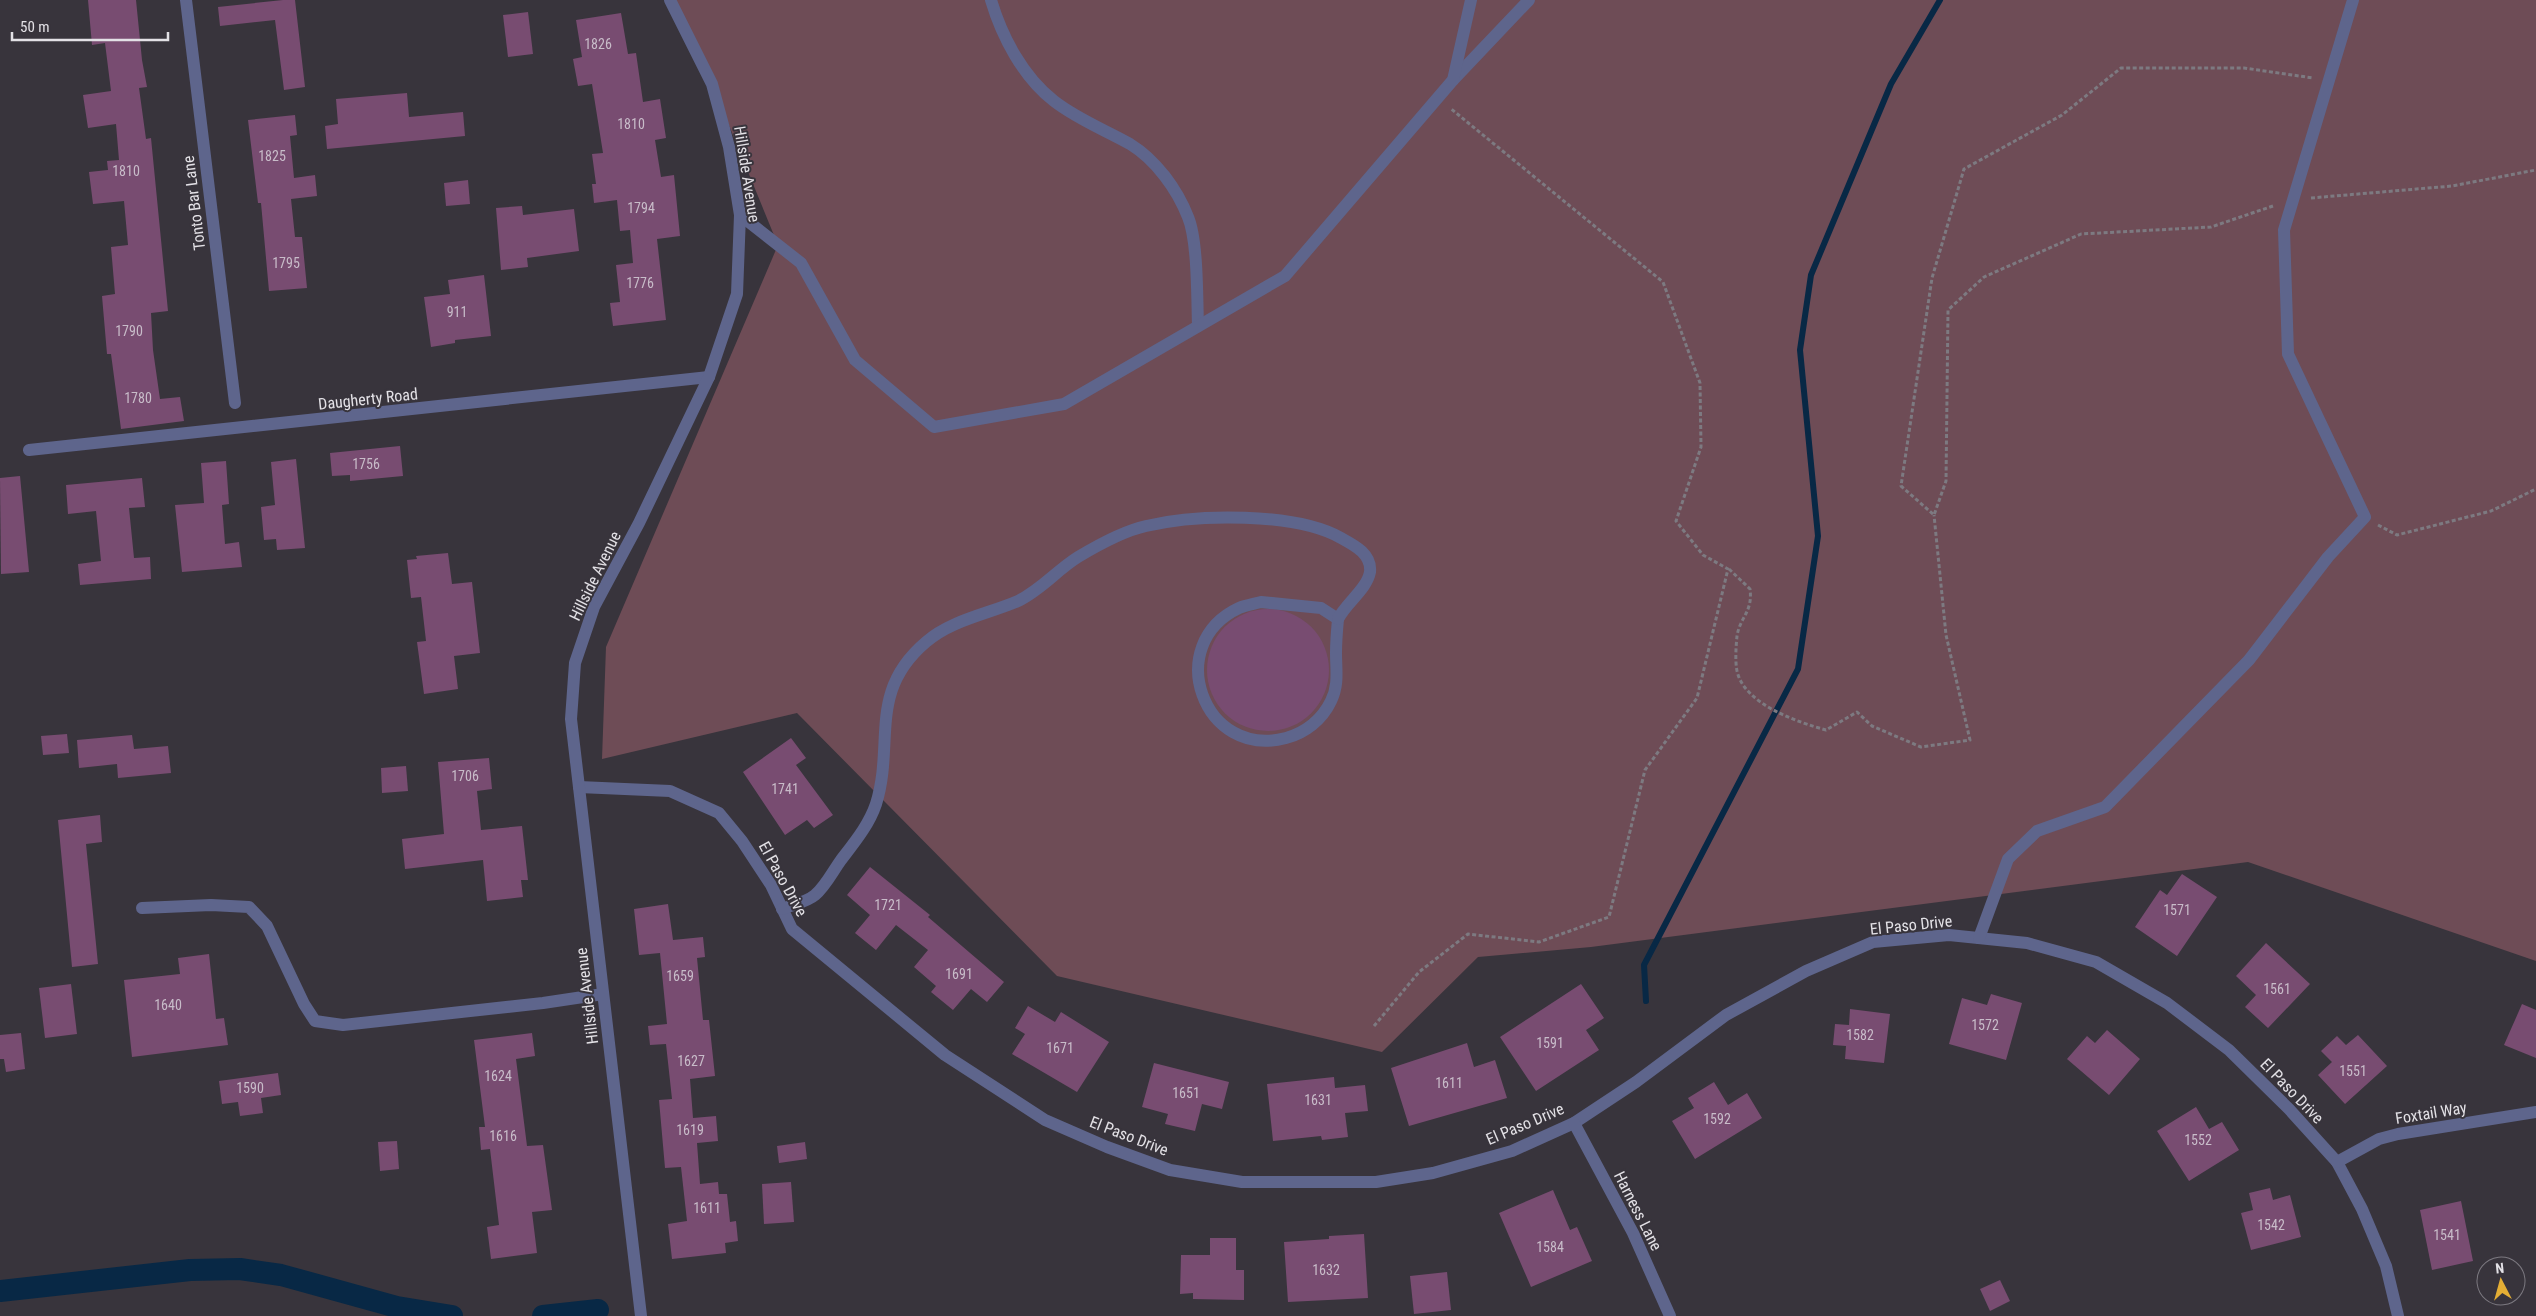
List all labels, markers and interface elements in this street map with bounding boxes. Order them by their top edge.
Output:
scale bar [12,10,169,42]
text: 50 m [20,18,50,36]
house number: 1826 [584,36,612,52]
house number: 1810 [617,116,645,132]
street label: Hillside Avenue [730,125,764,223]
house number: 1825 [258,148,286,164]
street label: Tonto Bar Lane [179,155,209,251]
house number: 1810 [112,163,140,179]
house number: 1794 [627,200,655,216]
house number: 1795 [272,255,300,271]
house number: 1776 [626,275,654,291]
house number: 911 [447,304,467,320]
house number: 1790 [115,323,143,339]
street label: Daugherty Road [317,384,419,414]
house number: 1780 [124,390,152,406]
house number: 1756 [352,456,380,472]
street label: Hillside Avenue [565,528,625,624]
house number: 1706 [451,768,479,784]
house number: 1741 [771,781,799,797]
street label: El Paso Drive [755,838,811,920]
house number: 1721 [874,897,902,913]
house number: 1571 [2163,902,2191,918]
street label: El Paso Drive [1869,911,1953,939]
street label: Hillside Avenue [572,947,602,1045]
house number: 1691 [945,966,973,982]
house number: 1659 [666,968,694,984]
house number: 1561 [2263,981,2291,997]
house number: 1640 [154,997,182,1013]
house number: 1572 [1971,1017,1999,1033]
house number: 1582 [1846,1027,1874,1043]
house number: 1591 [1536,1035,1564,1051]
house number: 1671 [1046,1040,1074,1056]
house number: 1627 [677,1053,705,1069]
street label: El Paso Drive [2256,1055,2328,1127]
house number: 1551 [2339,1063,2367,1079]
house number: 1624 [484,1068,512,1084]
house number: 1611 [1435,1075,1463,1091]
house number: 1590 [236,1080,264,1096]
house number: 1651 [1172,1085,1200,1101]
house number: 1631 [1304,1092,1332,1108]
street label: Foxtail Way [2394,1098,2468,1128]
street label: El Paso Drive [1483,1099,1567,1149]
house number: 1592 [1703,1111,1731,1127]
street label: El Paso Drive [1087,1112,1171,1160]
house number: 1619 [676,1122,704,1138]
house number: 1616 [489,1128,517,1144]
house number: 1552 [2184,1132,2212,1148]
street label: Harness Lane [1610,1168,1666,1254]
house number: 1611 [693,1200,721,1216]
house number: 1542 [2257,1217,2285,1233]
house number: 1541 [2433,1227,2461,1243]
house number: 1584 [1536,1239,1564,1255]
north arrow [2476,1256,2526,1306]
text: N [2495,1260,2505,1276]
house number: 1632 [1312,1262,1340,1278]

